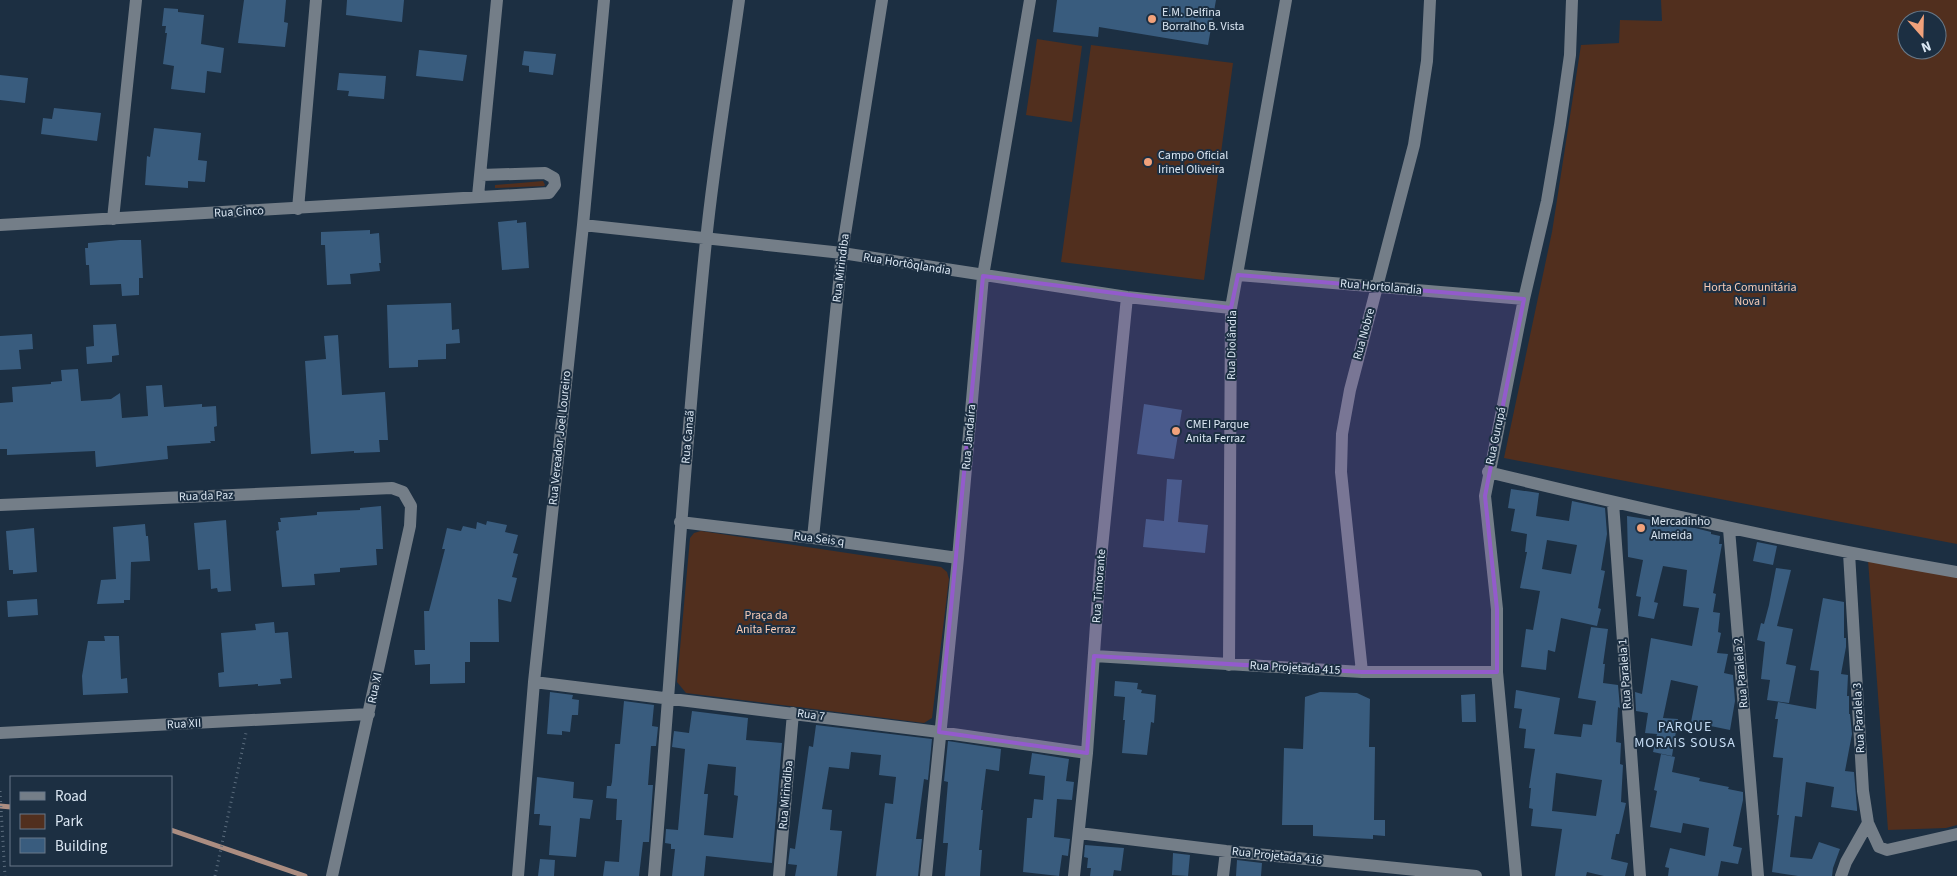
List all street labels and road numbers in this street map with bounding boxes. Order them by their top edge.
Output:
street label: Rua Cinco [214,202,264,222]
street label: Rua Mirindiba [828,233,854,303]
street label: Rua Hortôqlandia [862,249,952,279]
street label: Rua Hortolandia [1339,275,1423,299]
street label: Rua Nobre [1349,306,1379,362]
street label: Rua Diolândia [1223,310,1241,380]
street label: Rua Vereador Joel Loureiro [544,370,576,506]
street label: Rua Jandaíra [958,404,980,470]
street label: Rua Gurupá [1482,405,1510,467]
street label: Rua Canaã [677,410,699,464]
street label: Rua da Paz [179,487,233,505]
street label: Rua Seis q [793,527,845,551]
street label: Rua Timorante [1088,548,1110,623]
street label: Rua Paralela 2 [1729,637,1753,709]
street label: Rua Paralela 1 [1614,638,1636,710]
street label: Rua Projetada 415 [1249,657,1341,679]
street label: Rua XI [363,671,387,705]
street label: Rua Paralela 3 [1849,682,1869,754]
street label: Rua 7 [796,705,826,725]
street label: Rua XII [166,715,202,733]
street label: Rua Mirindiba [775,760,797,830]
street label: Rua Projetada 416 [1231,843,1323,869]

